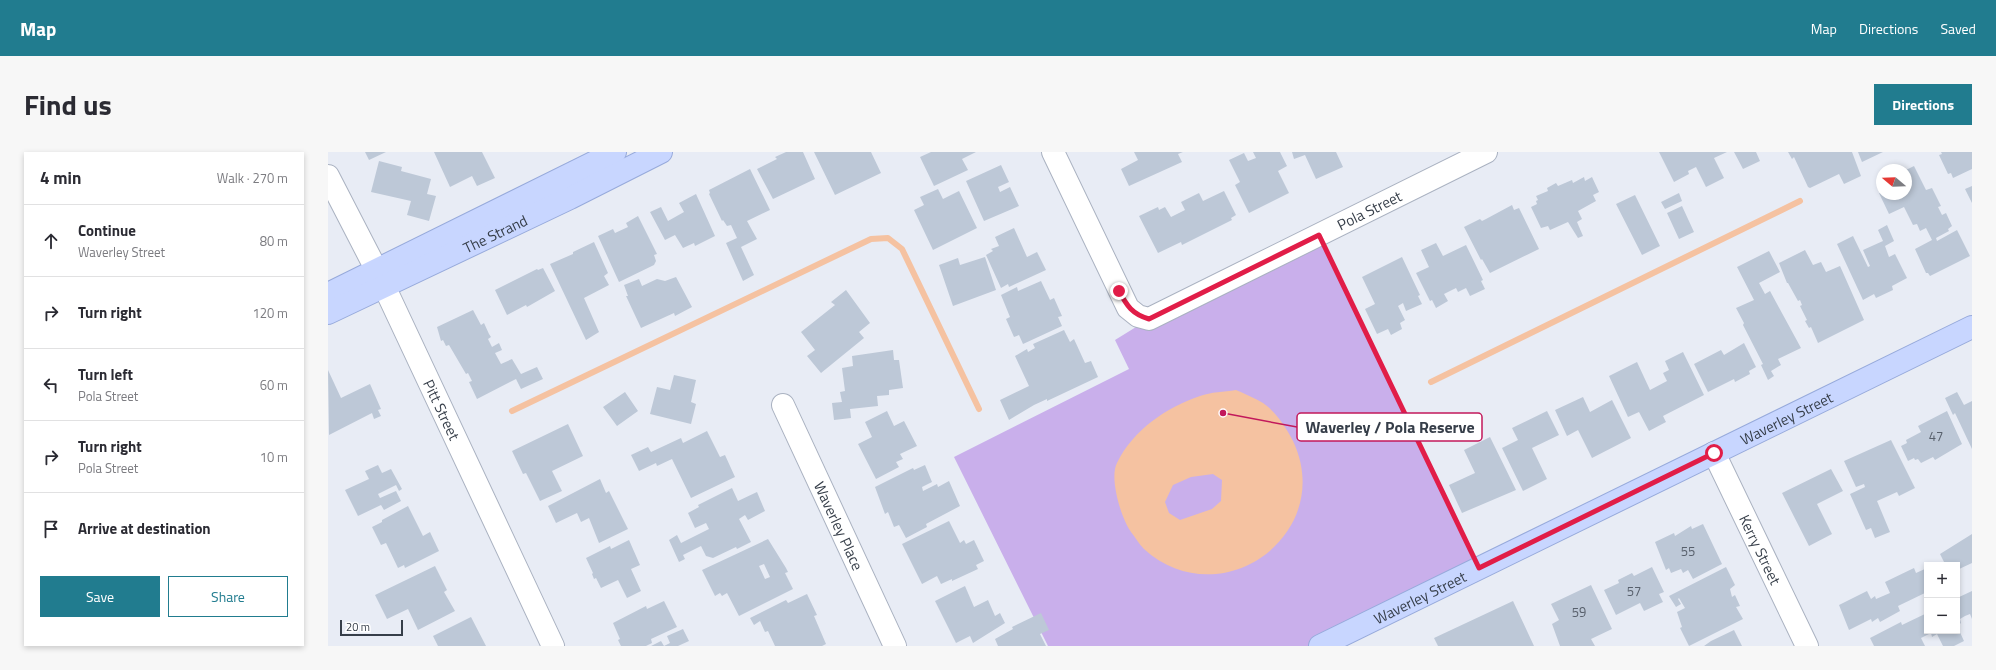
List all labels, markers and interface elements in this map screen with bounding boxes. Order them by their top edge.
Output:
text: Map [20,14,56,43]
text: Map [1811,18,1837,39]
text: Directions [1859,18,1918,39]
text: Saved [1940,18,1976,39]
text: Find us [24,83,112,126]
button: Directions [1874,84,1972,125]
north arrow [1876,164,1912,200]
text: 4 min [40,165,81,191]
text: Walk · 270 m [217,168,288,188]
street label: Pola Street [1333,184,1406,236]
street label: The Strand [459,208,531,259]
text: Continue [78,219,136,242]
icon: ahead [40,230,62,252]
text: 80 m [260,231,288,251]
text: Waverley Street [78,242,165,262]
route end [1110,282,1128,300]
text: Turn right [78,301,142,324]
icon: right [40,302,62,324]
text: 120 m [252,303,288,323]
text: Turn left [78,363,133,386]
icon: left [40,374,62,396]
text: 60 m [260,375,288,395]
street label: Pitt Street [418,375,467,444]
street label: Waverley Street [1736,385,1837,450]
text: Pola Street [78,386,138,406]
callout: Waverley / Pola Reserve [1297,413,1482,441]
text: Waverley / Pola Reserve [1305,415,1475,439]
house number: 47 [1929,426,1943,446]
text: Turn right [78,435,142,458]
route start [1705,444,1723,462]
icon: right [40,446,62,468]
text: 10 m [260,447,288,467]
text: Pola Street [78,458,138,478]
street label: Waverley Place [808,477,870,574]
street label: Kerry Street [1734,510,1788,589]
text: Arrive at destination [78,517,211,540]
icon: arrive [40,518,62,540]
house number: 55 [1681,541,1695,561]
map controls [1924,562,1960,634]
button: + [1924,562,1960,598]
street label: Waverley Street [1369,564,1471,630]
button: Save [40,576,160,617]
button: Share [168,576,288,617]
house number: 57 [1627,581,1641,601]
button: − [1924,598,1960,634]
house number: 59 [1572,602,1586,622]
scale bar [340,618,403,637]
text: 20 m [346,619,370,635]

